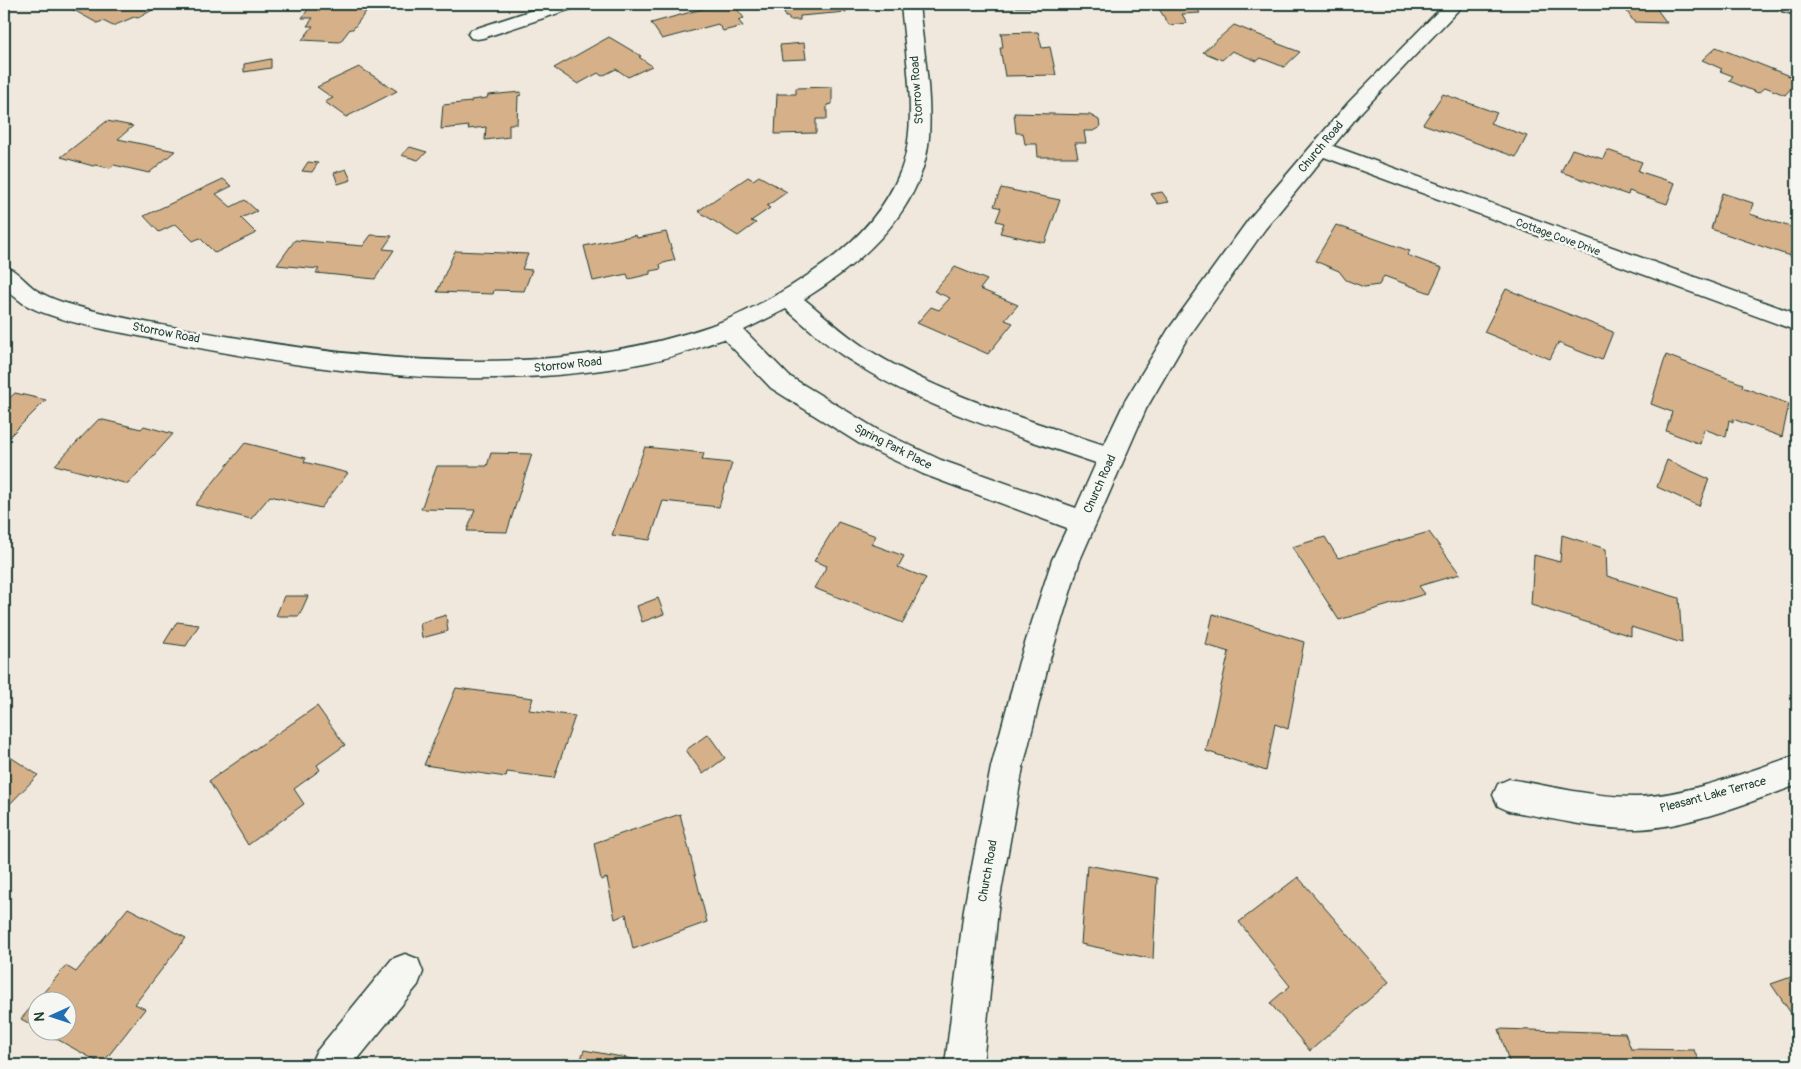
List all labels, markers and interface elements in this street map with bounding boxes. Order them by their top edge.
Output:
street label: Storrow Road [907,55,927,125]
street label: Church Road [1295,118,1347,176]
street label: Cottage Cove Drive [1514,216,1603,259]
street label: Storrow Road [131,319,201,347]
street label: Storrow Road [533,354,603,376]
street label: Spring Park Place [852,421,934,473]
street label: Church Road [1080,452,1120,516]
street label: Pleasant Lake Terrace [1658,774,1768,816]
street label: Church Road [975,839,1001,903]
north arrow [28,992,78,1042]
text: N [31,1011,48,1022]

